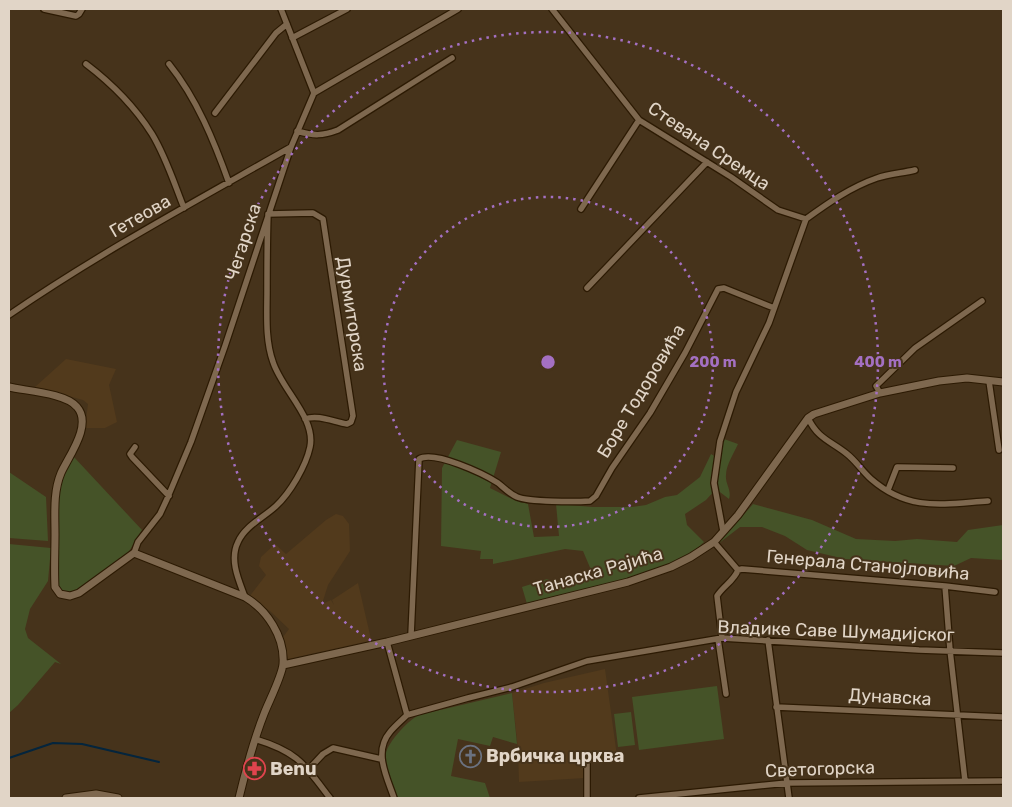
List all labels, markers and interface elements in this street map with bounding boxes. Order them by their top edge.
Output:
street label: Стевана Сремца [644,97,774,195]
street label: Гетеова [106,190,174,242]
street label: Чегарска [220,201,266,283]
street label: Дурмиторска [332,255,372,373]
street label: Боре Тодоровића [592,320,690,462]
centre of rings [539,353,557,371]
text: 200 m [689,353,737,371]
text: 400 m [854,353,902,371]
street label: Танаска Рајића [531,542,665,600]
street label: Генерала Станојловића [766,545,970,585]
street label: Владике Саве Шумадијског [717,616,955,646]
street label: Дунавска [848,684,932,710]
church icon: Врбичка црква [458,744,482,768]
place label: Врбичка црква [486,745,624,767]
street label: Светогорска [765,756,875,782]
pharmacy icon: Benu [242,757,266,781]
place label: Benu [270,758,316,780]

